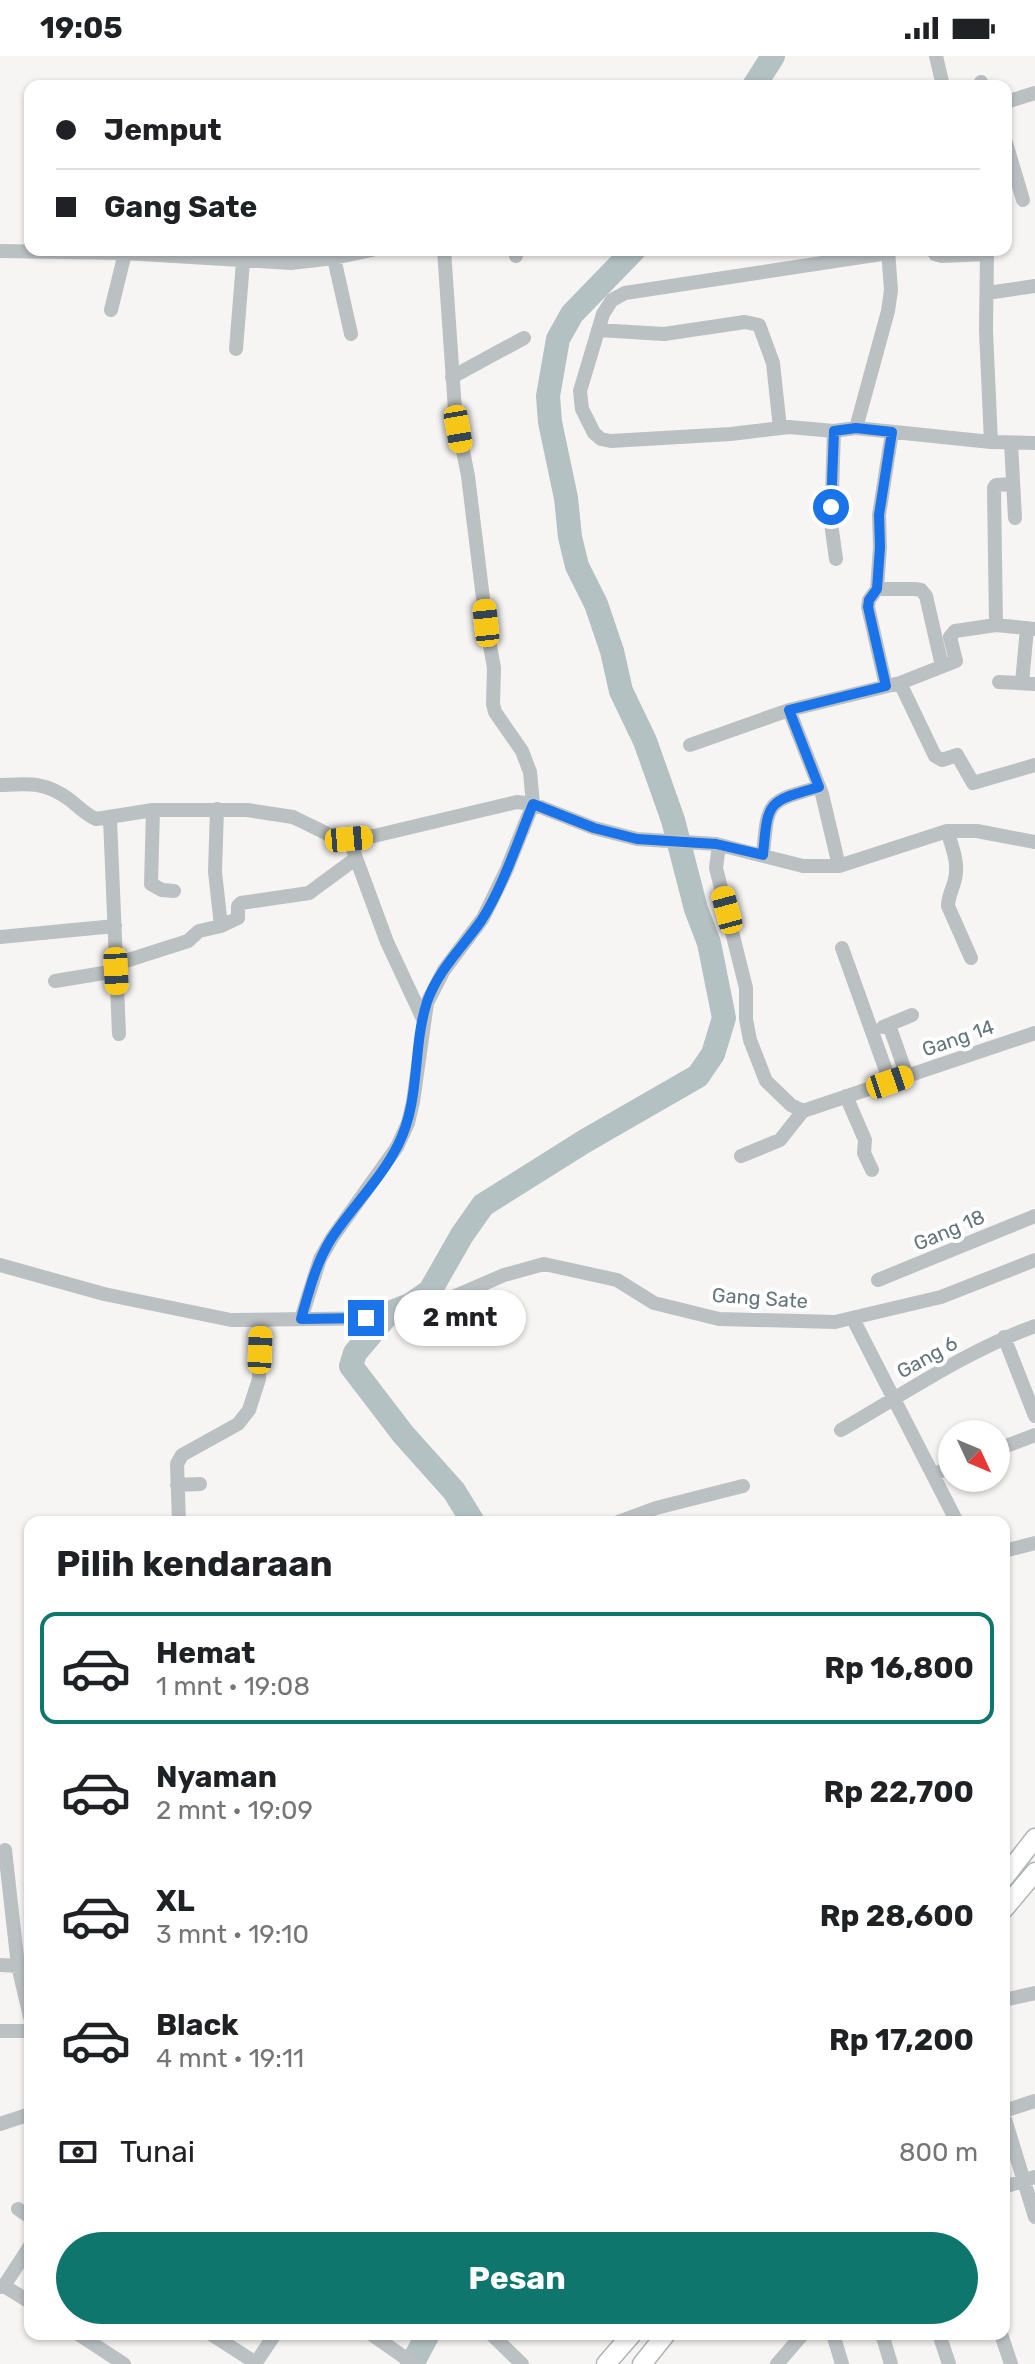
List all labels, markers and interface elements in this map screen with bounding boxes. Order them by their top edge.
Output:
text: 19:05 [40,10,123,46]
text: Jemput [104,112,222,148]
text: Gang Sate [104,189,257,225]
car [442,403,474,455]
route start [813,489,849,525]
car [472,598,500,648]
car [324,825,374,853]
car [709,884,745,936]
car [103,946,129,996]
street label: Gang 14 [919,1015,997,1061]
car [863,1063,917,1101]
street label: Gang 18 [910,1204,988,1256]
street label: Gang Sate [711,1283,809,1313]
callout: 2 mnt [394,1290,526,1346]
route end [348,1300,384,1336]
text: 2 mnt [423,1302,497,1333]
car [247,1326,273,1374]
street label: Gang 6 [892,1331,962,1383]
north arrow [938,1420,1010,1492]
map controls [938,1420,1010,1492]
text: Pilih kendaraan [56,1542,333,1585]
icon: car [60,1632,132,1704]
text: Hemat [156,1635,255,1671]
text: Rp 16,800 [824,1650,974,1686]
text: 1 mnt · 19:08 [156,1671,310,1702]
icon: car [60,1756,132,1828]
text: Nyaman [156,1759,277,1795]
text: Rp 22,700 [824,1774,974,1810]
text: 2 mnt · 19:09 [156,1795,313,1826]
icon: car [60,1880,132,1952]
text: XL [156,1883,195,1919]
text: Rp 28,600 [820,1898,974,1934]
text: 3 mnt · 19:10 [156,1919,309,1950]
icon: car [60,2004,132,2076]
text: Black [156,2007,239,2043]
text: Rp 17,200 [829,2022,974,2058]
text: 4 mnt · 19:11 [156,2043,304,2074]
icon: cash [56,2130,100,2174]
text: Tunai [120,2134,195,2170]
text: 800 m [899,2137,978,2168]
button: Pesan [56,2232,978,2324]

